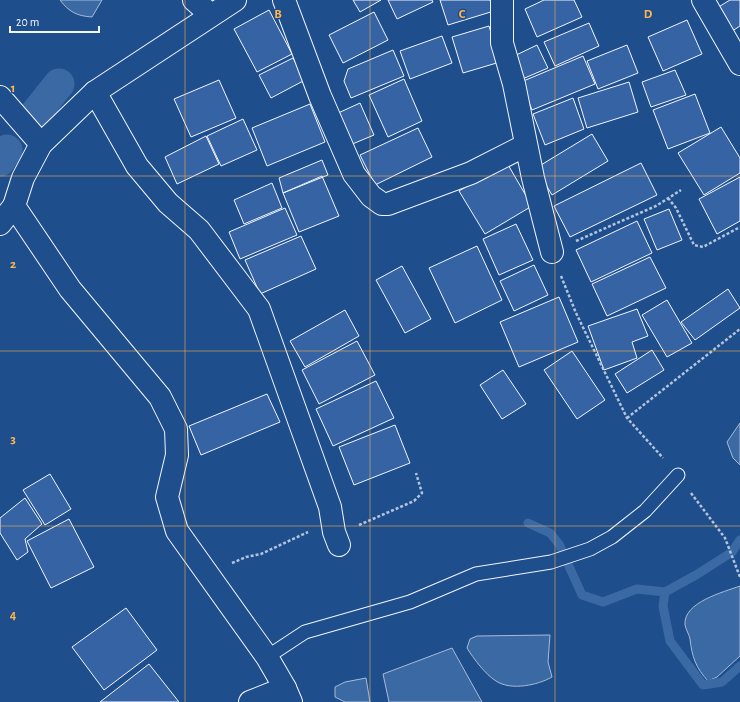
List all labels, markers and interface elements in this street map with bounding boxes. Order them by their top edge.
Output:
scale bar [10,8,99,34]
text: B [274,8,282,21]
text: C [459,8,466,21]
text: D [644,8,653,21]
text: 20 m [16,16,39,28]
text: 1 [11,82,15,95]
text: 2 [10,258,16,271]
text: 3 [10,433,16,446]
text: 4 [10,609,17,622]

